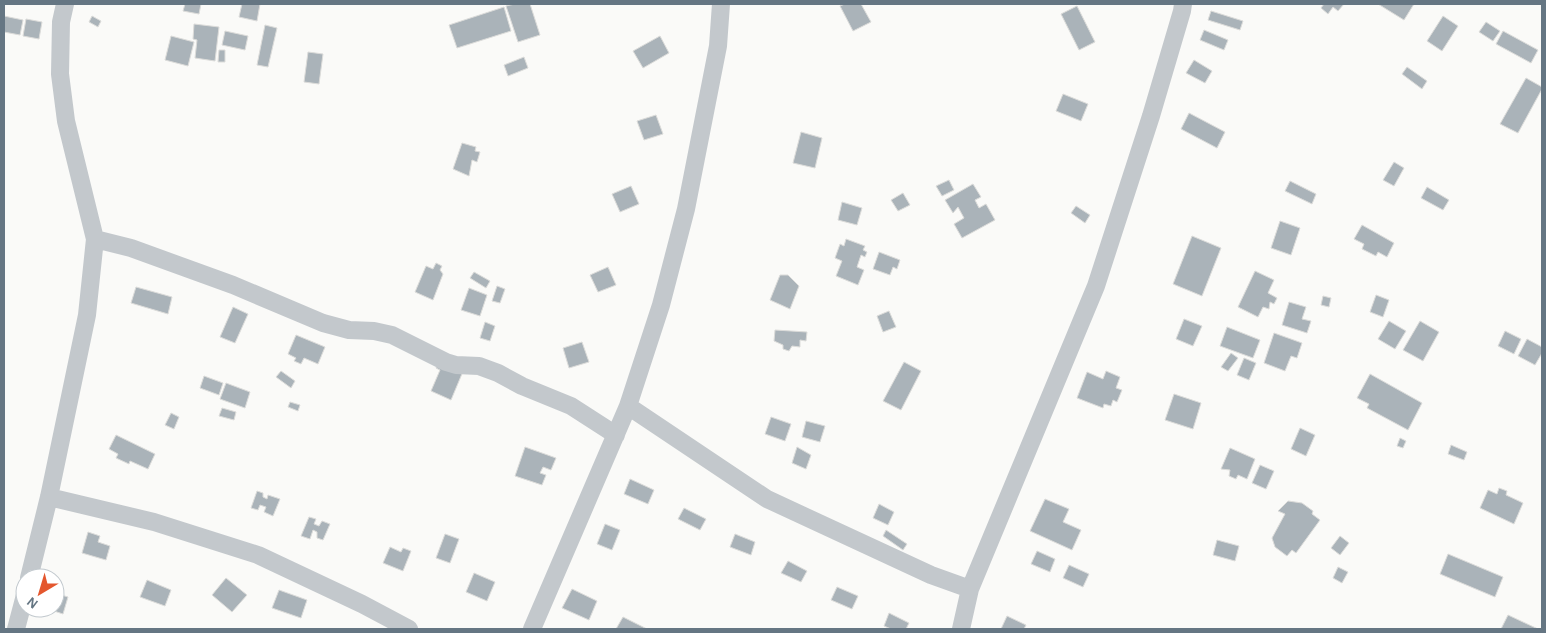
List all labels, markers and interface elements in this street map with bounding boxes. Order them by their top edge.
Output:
north arrow [15,568,65,618]
text: N [24,594,41,611]

